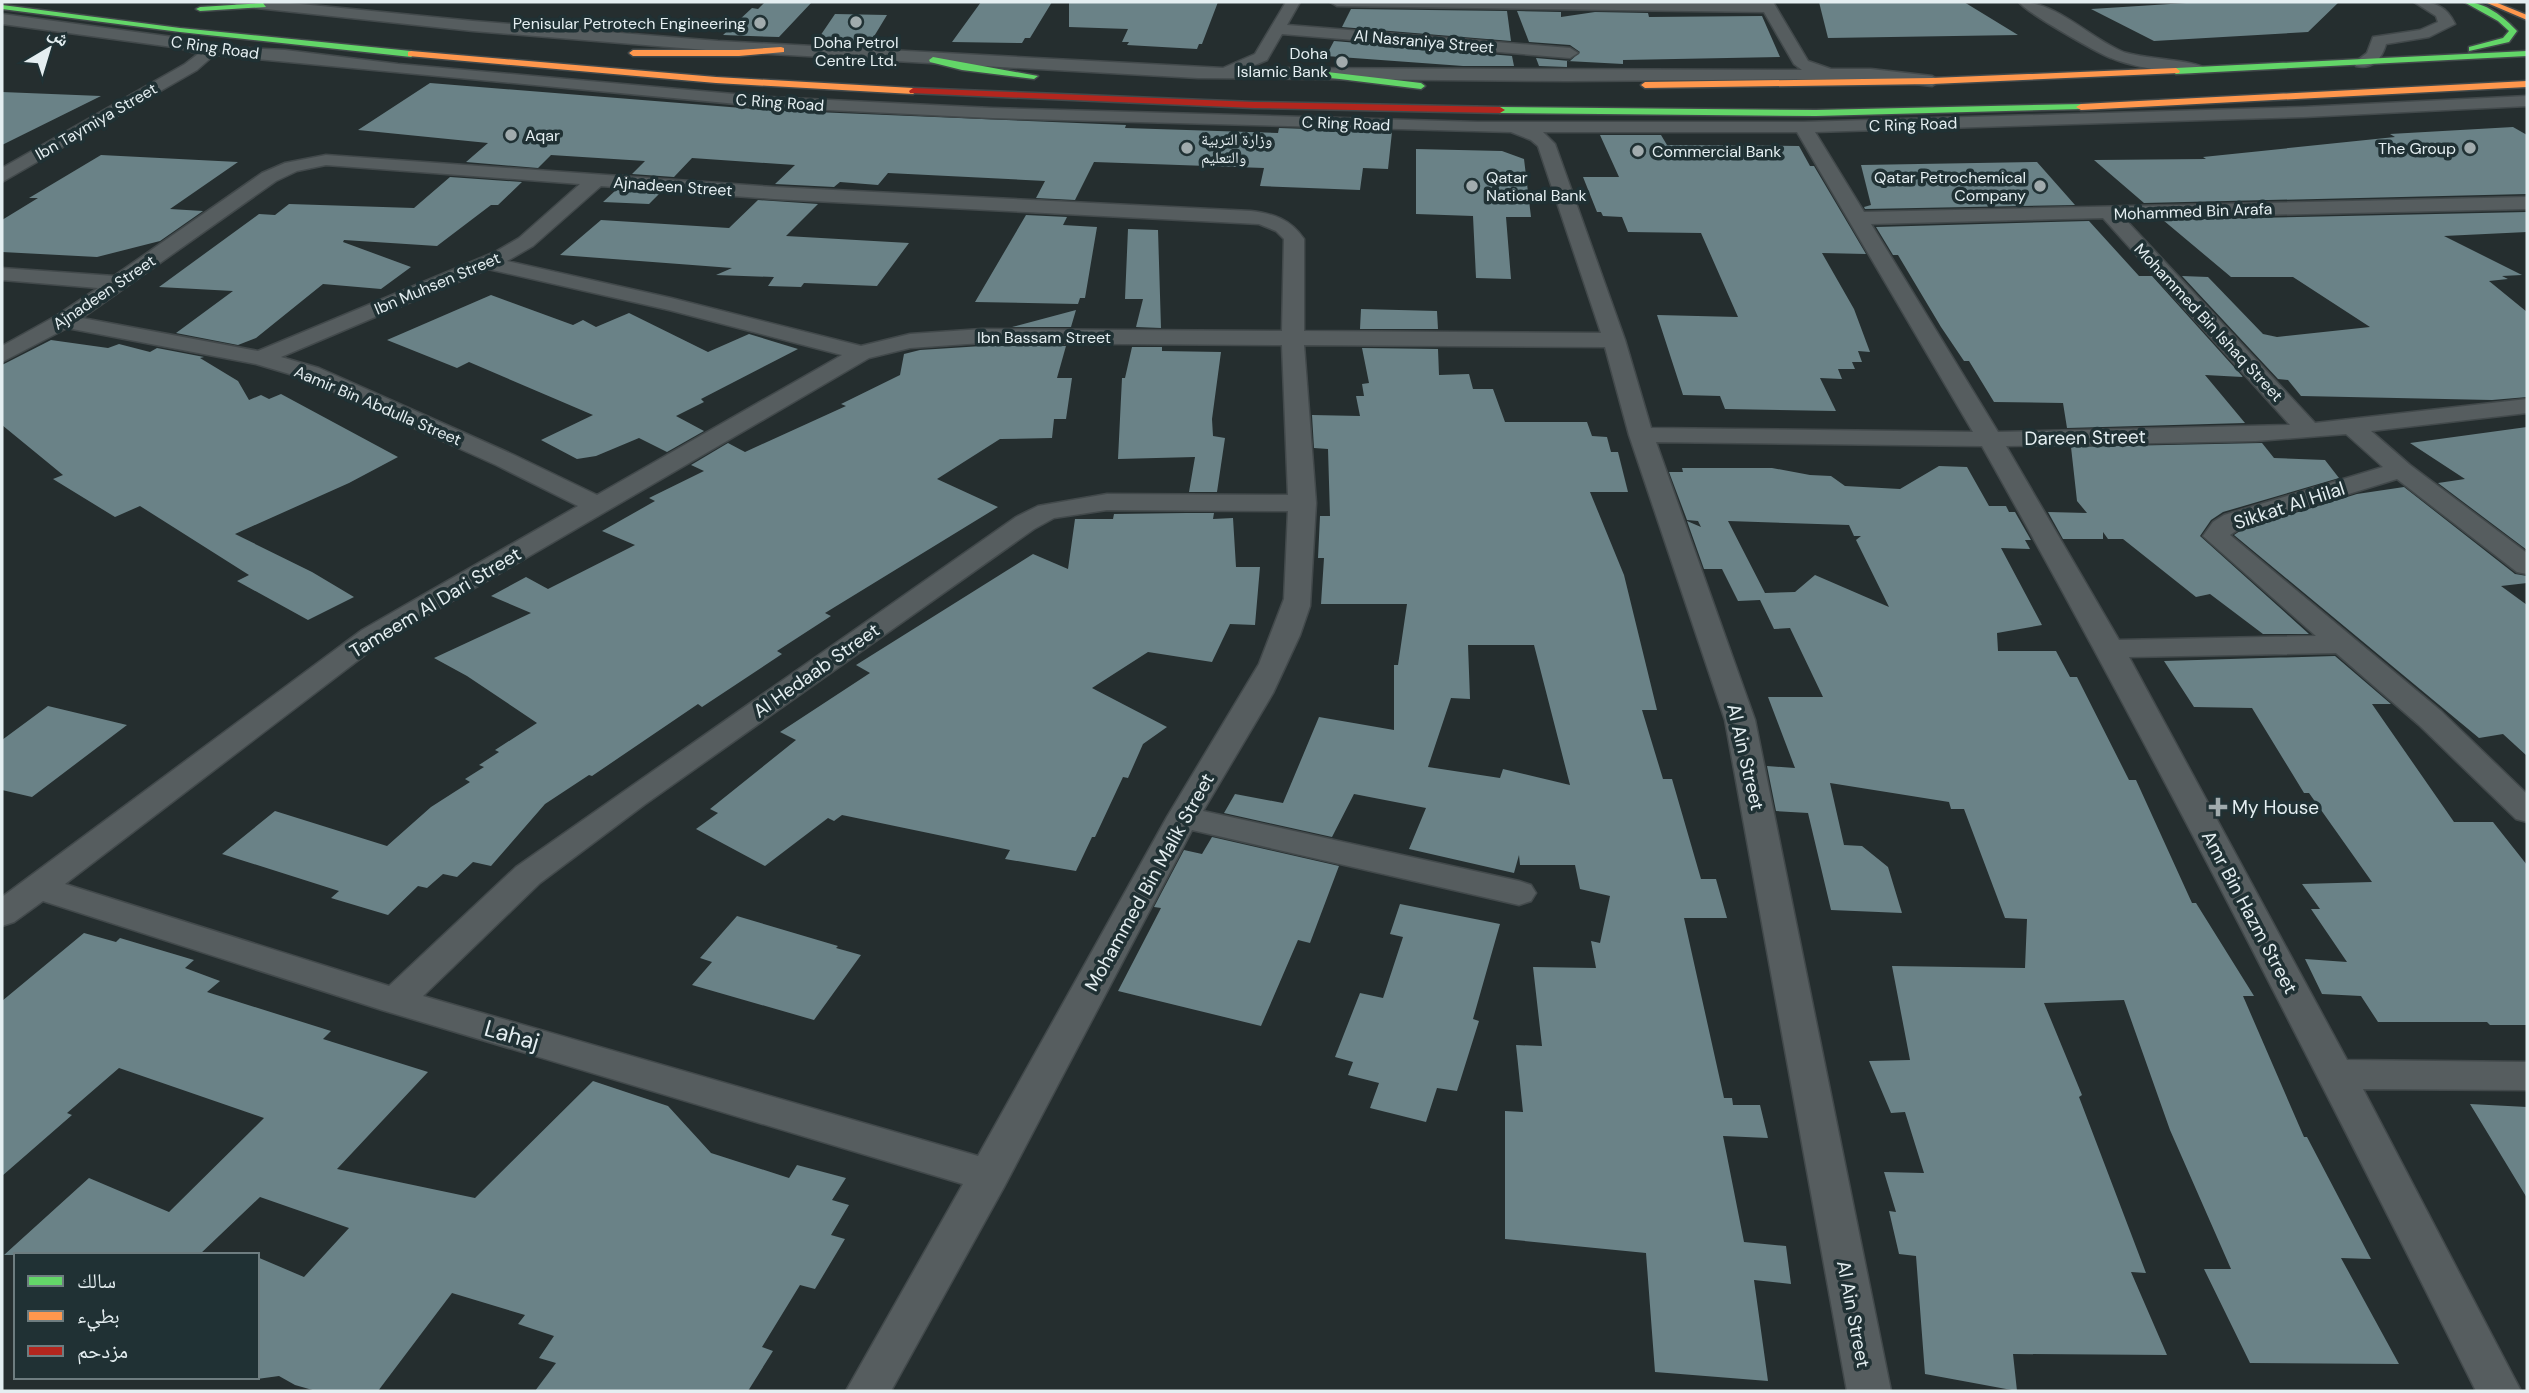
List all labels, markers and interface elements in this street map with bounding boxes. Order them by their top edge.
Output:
place label: Penisular Petrotech Engineering [513,13,746,34]
north arrow [14,14,84,84]
marker: Doha Petrol Centre Ltd. [848,14,864,30]
marker: Penisular Petrotech Engineering [752,15,768,31]
text: ش [44,20,75,52]
street label: Al Nasraniya Street [1353,25,1495,58]
street label: C Ring Road [170,31,260,64]
place label: Doha Petrol Centre Ltd. [813,32,899,71]
place label: Doha Islamic Bank [1237,43,1328,82]
marker: Doha Islamic Bank [1334,54,1350,70]
street label: Ibn Taymiya Street [32,78,161,165]
street label: C Ring Road [735,89,825,116]
street label: C Ring Road [1301,111,1391,136]
street label: C Ring Road [1868,112,1958,137]
place label: Aqar [525,125,560,146]
marker: Aqar [503,127,519,143]
place label: وزارة التربية والتعليم [1201,129,1272,168]
place label: The Group [2378,138,2456,159]
marker: وزارة التربية والتعليم [1179,140,1195,156]
marker: The Group [2462,140,2478,156]
place label: Commercial Bank [1652,141,1781,162]
marker: Commercial Bank [1630,143,1646,159]
place label: Qatar National Bank [1486,167,1586,206]
place label: Qatar Petrochemical Company [1874,167,2026,206]
street label: Ajnadeen Street [613,172,733,201]
marker: Qatar National Bank [1464,178,1480,194]
marker: Qatar Petrochemical Company [2032,178,2048,194]
street label: Mohammed Bin Arafa [2113,198,2273,225]
street label: Mohammed Bin Ishaq Street [2130,239,2288,406]
street label: Ibn Muhsen Street [371,247,503,319]
street label: Ajnadeen Street [49,250,160,335]
street label: Ibn Bassam Street [977,327,1111,348]
street label: Aamir Bin Abdulla Street [291,361,465,450]
street label: Dareen Street [2024,424,2146,451]
street label: Sikkat Al Hilal [2230,476,2348,535]
street label: Tameem Al Dari Street [345,541,526,664]
street label: Al Hedaab Street [748,617,884,723]
street label: Al Ain Street [1721,701,1770,813]
street label: Mohammed Bin Malik Street [1079,769,1220,996]
place label: My House [2232,795,2319,820]
marker: My House [2210,799,2226,815]
street label: Amr Bin Hazm Street [2196,826,2303,998]
street label: Lahaj [481,1013,543,1057]
legend [14,1253,259,1379]
street label: Al Ain Street [1831,1258,1876,1370]
text: سالك [77,1267,116,1295]
text: بطيء [77,1302,120,1332]
text: مزدحم [77,1337,128,1365]

